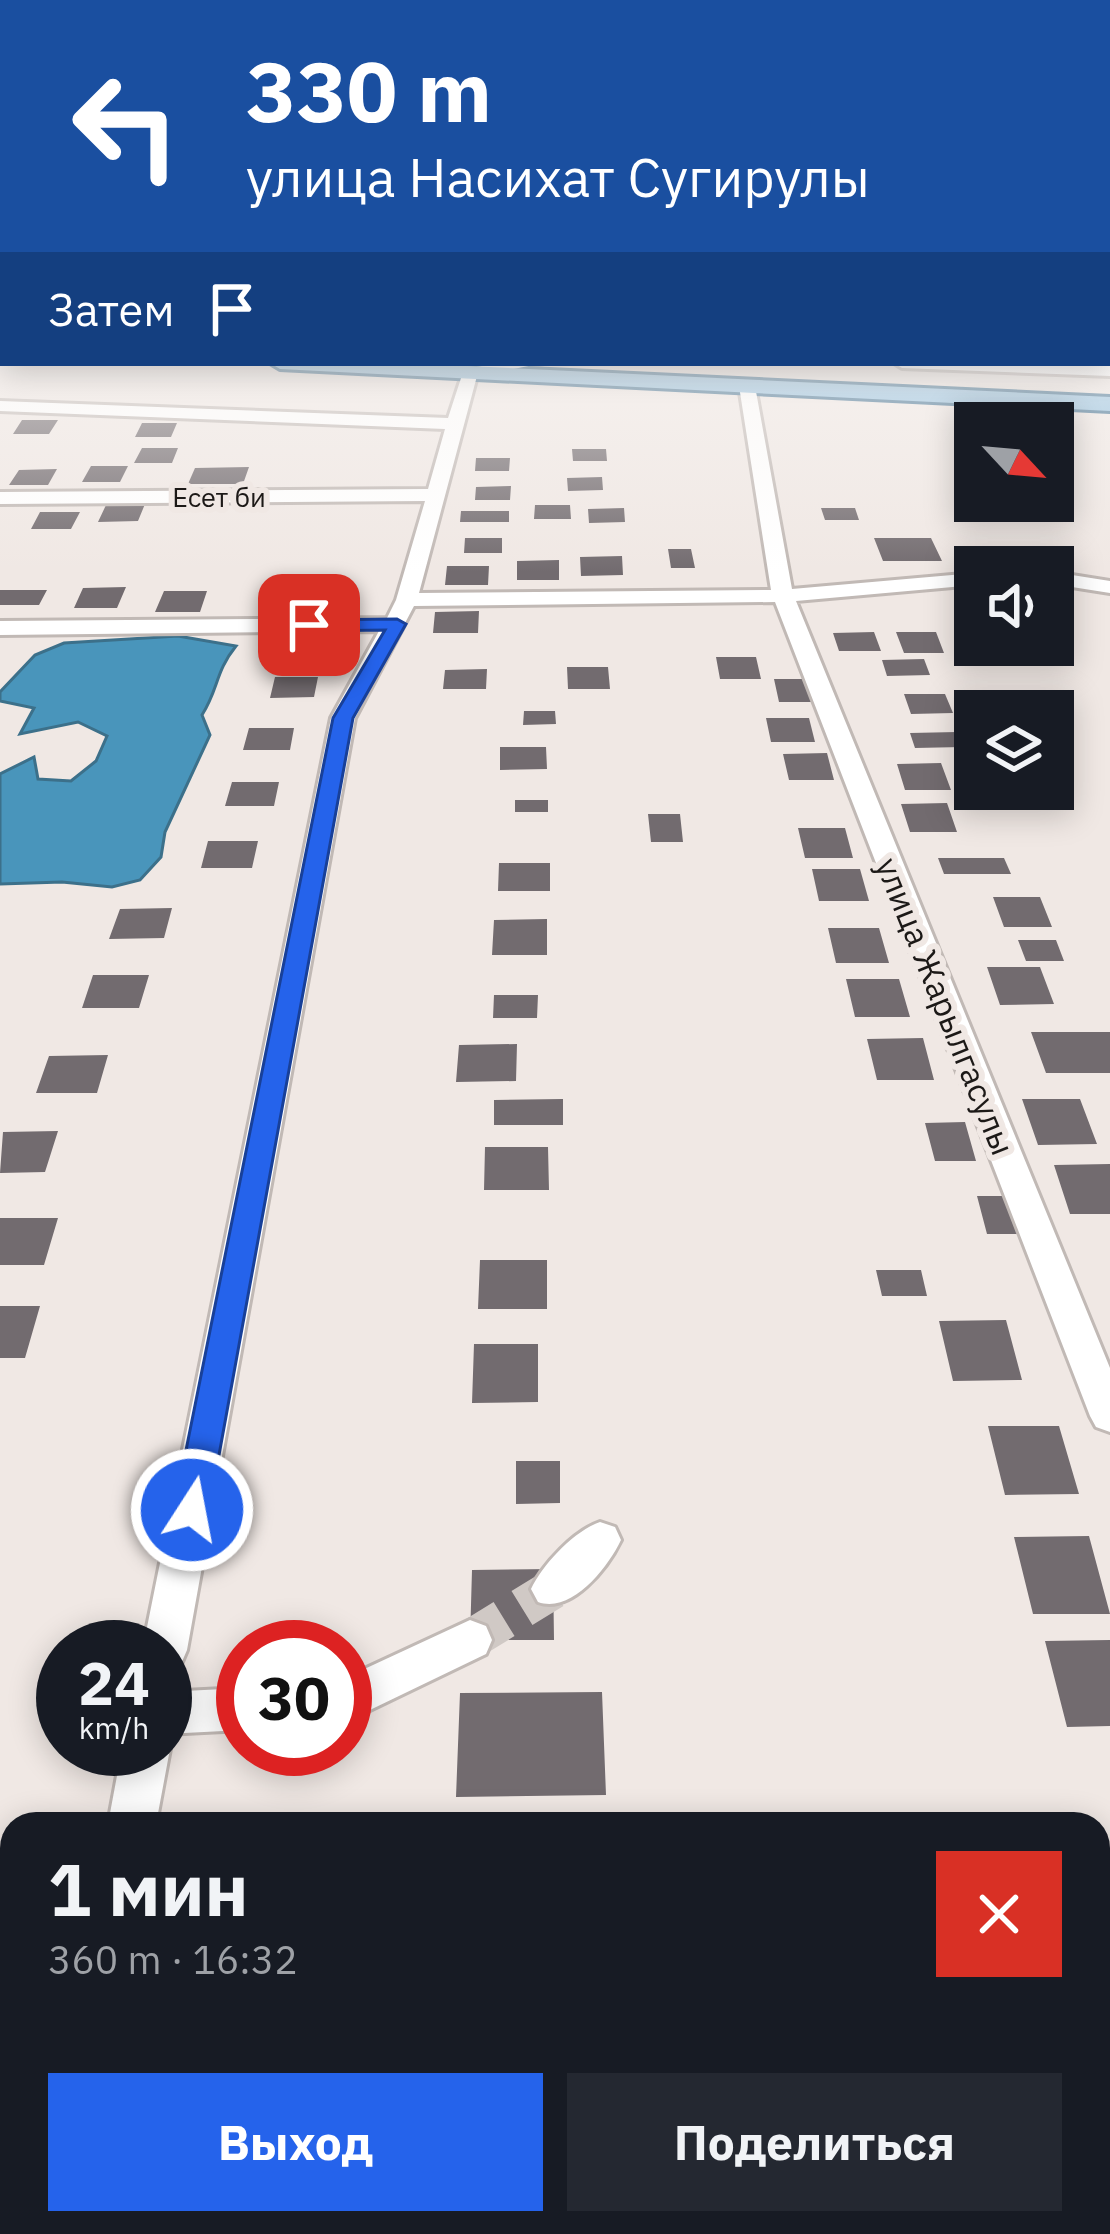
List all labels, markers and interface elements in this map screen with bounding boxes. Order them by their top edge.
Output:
text: 330 m [246,36,492,145]
icon: left [48,48,204,204]
text: улица Насихат Сугирулы [246,142,870,212]
icon: arrive [199,276,265,342]
text: Затем [48,280,175,338]
north arrow [954,402,1074,522]
map controls [954,402,1074,810]
street label: Есет би [172,479,266,514]
button: sound [954,546,1074,666]
pin [258,574,360,676]
icon: arrive [276,592,342,658]
button: layers [954,690,1074,810]
street label: улица Жарылгасулы [867,851,1025,1161]
position arrow [129,1447,255,1573]
speed limit sign: 30 [216,1620,372,1776]
text: 24 [78,1643,150,1722]
text: km/h [79,1708,149,1747]
text: 1 мин [48,1842,249,1936]
button: close [936,1851,1062,1977]
text: 360 m · 16:32 [48,1934,298,1985]
button: Выход [48,2073,543,2211]
button: Поделиться [567,2073,1062,2211]

